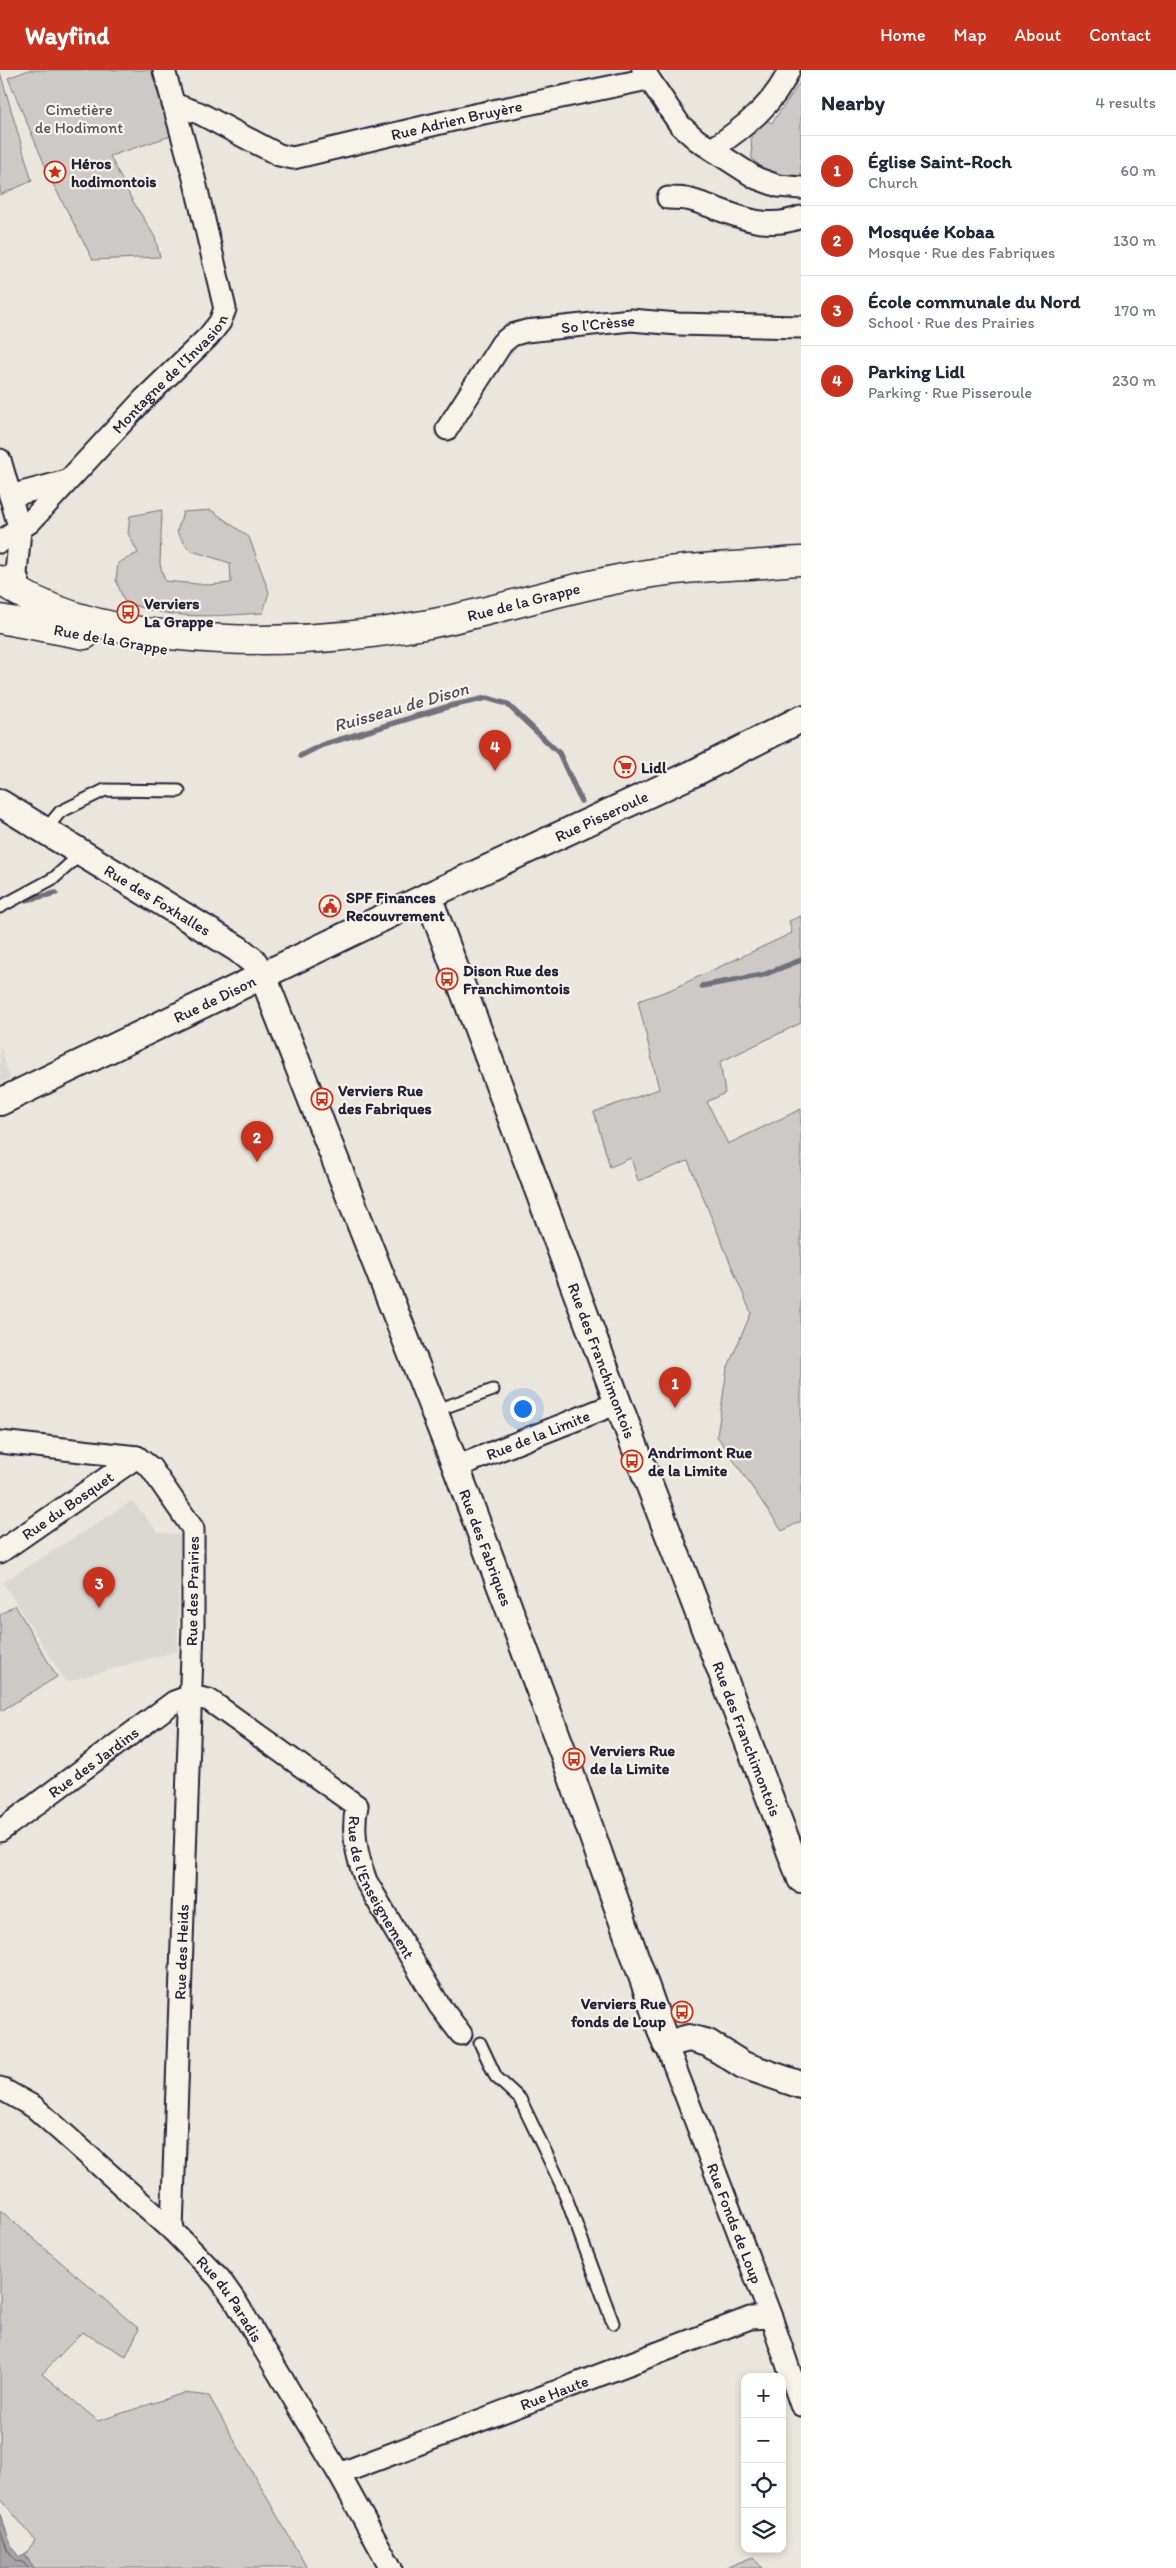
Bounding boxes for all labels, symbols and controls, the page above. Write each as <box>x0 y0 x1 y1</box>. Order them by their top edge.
text: Wayfind <box>25 21 109 50</box>
text: Home <box>880 24 926 46</box>
text: Map <box>954 24 987 46</box>
text: About <box>1015 24 1061 46</box>
text: Contact <box>1089 24 1151 46</box>
text: Nearby <box>821 90 885 115</box>
text: 4 results <box>1095 93 1156 112</box>
street label: Rue Adrien Bruyère <box>389 96 524 144</box>
park label: Cimetière de Hodimont <box>35 100 123 137</box>
text: Église Saint-Roch <box>868 150 1012 173</box>
place label: Héros hodimontois <box>71 154 157 191</box>
place icon: Héros hodimontois <box>43 160 67 184</box>
text: 1 <box>833 161 841 180</box>
text: 60 m <box>1121 161 1156 180</box>
text: Church <box>868 173 918 192</box>
text: Mosquée Kobaa <box>868 220 995 243</box>
text: 2 <box>833 231 841 250</box>
text: 130 m <box>1113 231 1156 250</box>
text: Mosque · Rue des Fabriques <box>868 243 1055 262</box>
text: École communale du Nord <box>868 290 1081 313</box>
text: 3 <box>833 301 841 320</box>
text: 170 m <box>1114 301 1156 320</box>
street label: So l'Crèsse <box>560 311 636 337</box>
street label: Montagne de l'Invasion <box>108 312 232 437</box>
text: School · Rue des Prairies <box>868 313 1035 332</box>
text: Parking Lidl <box>868 360 965 383</box>
text: 4 <box>832 371 842 390</box>
text: 230 m <box>1112 371 1156 390</box>
text: Parking · Rue Pisseroule <box>868 383 1032 402</box>
street label: Rue de la Grappe <box>465 578 582 625</box>
place label: Verviers La Grappe <box>144 594 214 632</box>
bus stop icon: Verviers La Grappe <box>116 600 140 624</box>
street label: Rue de la Grappe <box>52 620 170 659</box>
water label: Ruisseau de Dison <box>331 677 471 737</box>
pin: 4 <box>479 730 511 771</box>
supermarket icon: Lidl <box>613 755 637 779</box>
place label: Lidl <box>641 758 667 777</box>
street label: Rue Pisseroule <box>552 787 651 846</box>
street label: Rue des Foxhalles <box>101 860 214 940</box>
place label: SPF Finances Recouvrement <box>346 888 445 925</box>
public building icon: SPF Finances Recouvrement <box>318 894 342 918</box>
place label: Dison Rue des Franchimontois <box>463 961 570 998</box>
bus stop icon: Dison Rue des Franchimontois <box>435 967 459 991</box>
street label: Rue de Dison <box>170 971 259 1027</box>
place label: Verviers Rue des Fabriques <box>338 1081 432 1119</box>
bus stop icon: Verviers Rue des Fabriques <box>310 1087 334 1111</box>
pin: 2 <box>241 1121 273 1162</box>
street label: Rue des Franchimontois <box>564 1280 640 1441</box>
pin: 1 <box>659 1367 691 1408</box>
your location <box>510 1396 536 1422</box>
street label: Rue de la Limite <box>483 1406 593 1464</box>
place label: Andrimont Rue de la Limite <box>647 1443 753 1480</box>
bus stop icon: Andrimont Rue de la Limite <box>620 1449 644 1473</box>
street label: Rue du Bosquet <box>18 1467 117 1544</box>
street label: Rue des Fabriques <box>455 1486 516 1609</box>
street label: Rue des Prairies <box>182 1536 203 1646</box>
pin: 3 <box>83 1567 115 1608</box>
street label: Rue des Franchimontois <box>708 1659 785 1819</box>
street label: Rue des Jardins <box>44 1723 142 1802</box>
place label: Verviers Rue de la Limite <box>590 1741 676 1778</box>
bus stop icon: Verviers Rue de la Limite <box>562 1747 586 1771</box>
street label: Rue de l'Enseignement <box>344 1815 419 1962</box>
street label: Rue des Heids <box>170 1904 193 2000</box>
place label: Verviers Rue fonds de Loup <box>571 1994 667 2032</box>
bus stop icon: Verviers Rue fonds de Loup <box>670 2000 694 2024</box>
street label: Rue Fonds de Loup <box>703 2160 766 2286</box>
street label: Rue du Paradis <box>192 2252 267 2345</box>
street label: Rue Haute <box>517 2371 591 2414</box>
map controls <box>741 2373 786 2553</box>
button: + <box>741 2373 786 2418</box>
button: − <box>741 2418 786 2463</box>
button: locate <box>741 2463 786 2508</box>
button: layers <box>741 2508 786 2553</box>

